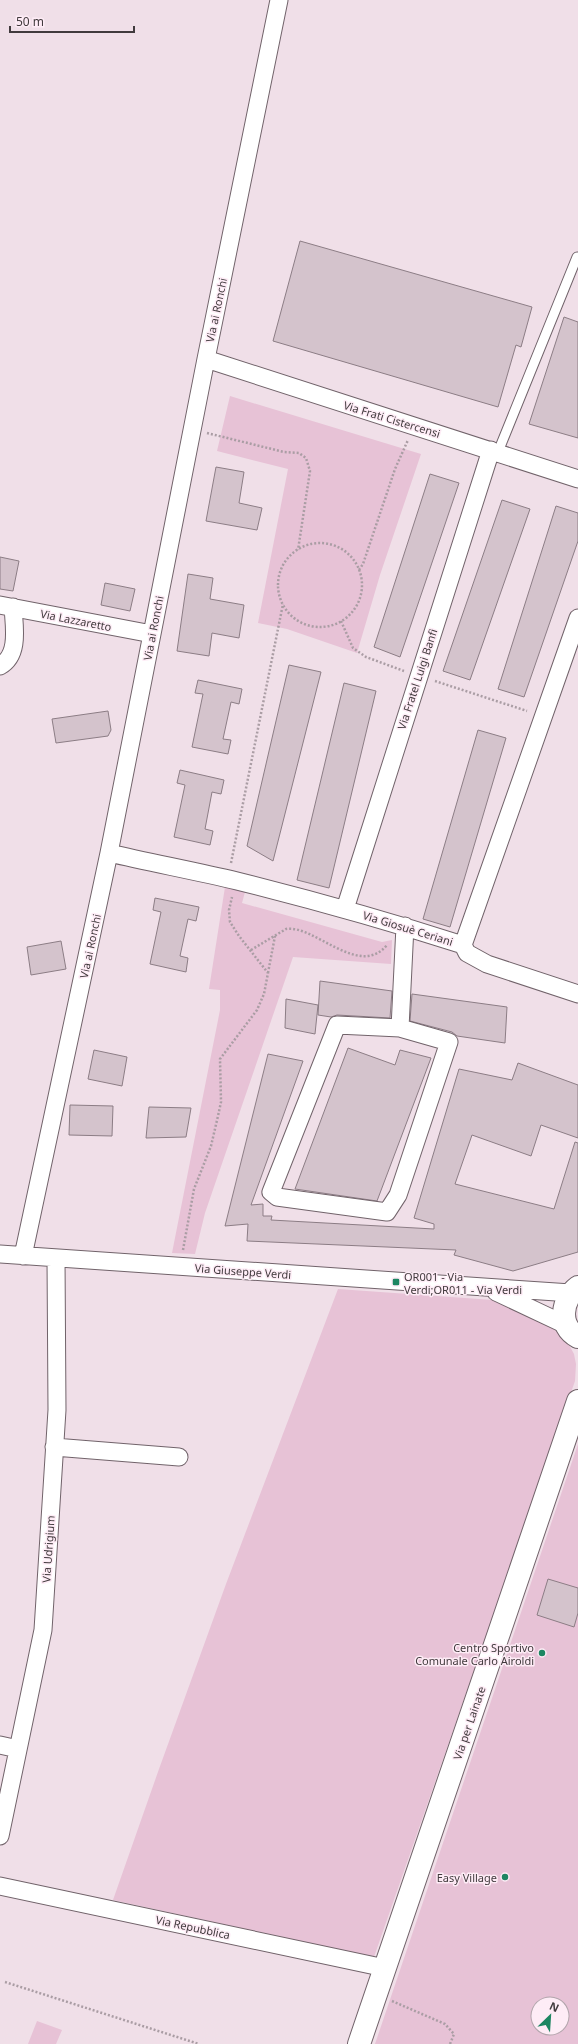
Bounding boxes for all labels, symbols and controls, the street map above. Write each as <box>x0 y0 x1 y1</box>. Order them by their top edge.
scale bar <box>10 8 134 34</box>
text: 50 m <box>16 13 44 30</box>
street label: Via ai Ronchi <box>202 276 230 344</box>
street label: Via Frati Cistercensi <box>342 397 442 441</box>
street label: Via ai Ronchi <box>139 594 167 662</box>
street label: Via Lazzaretto <box>39 606 113 634</box>
street label: Via Fratel Luigi Banfi <box>394 627 440 731</box>
street label: Via Giosuè Ceriani <box>361 907 455 949</box>
street label: Via ai Ronchi <box>76 912 104 980</box>
street label: Via Giuseppe Verdi <box>194 1260 292 1282</box>
place label: OR001 - Via Verdi;OR011 - Via Verdi <box>404 1269 522 1297</box>
marker: OR001 - Via Verdi;OR011 - Via Verdi <box>391 1277 401 1287</box>
street label: Via Udrigium <box>38 1515 58 1583</box>
place label: Centro Sportivo Comunale Carlo Airoldi <box>415 1640 534 1668</box>
marker: Centro Sportivo Comunale Carlo Airoldi <box>537 1648 547 1658</box>
street label: Via per Lainate <box>449 1684 489 1762</box>
place label: Easy Village <box>437 1870 497 1885</box>
marker: Easy Village <box>500 1872 510 1882</box>
street label: Via Repubblica <box>154 1912 232 1942</box>
north arrow <box>530 1996 570 2036</box>
text: N <box>547 1998 562 2015</box>

